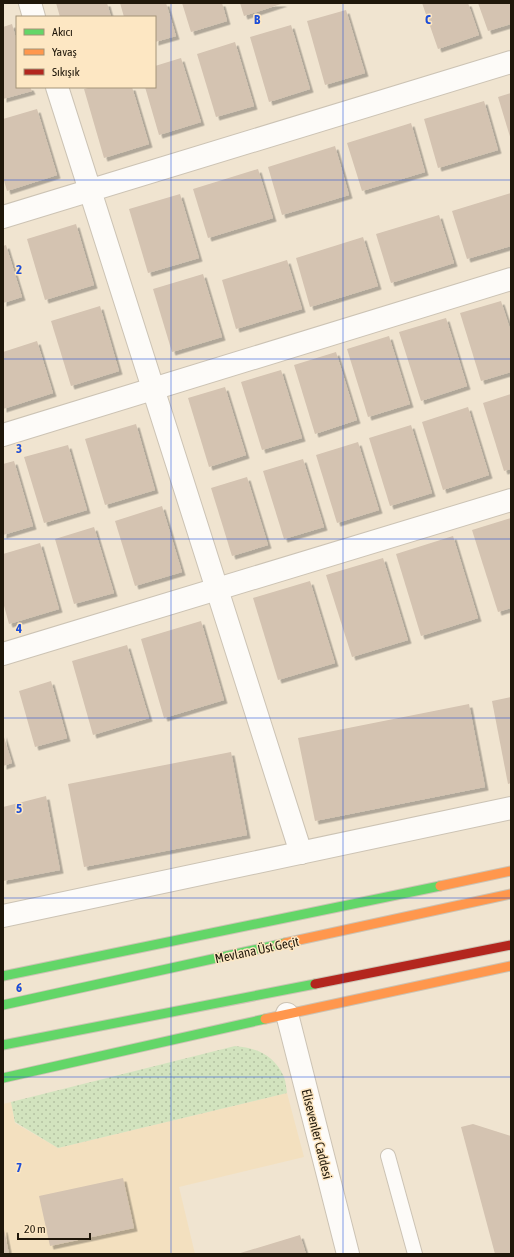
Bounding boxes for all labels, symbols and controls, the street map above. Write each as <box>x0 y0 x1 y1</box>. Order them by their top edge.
text: B <box>254 12 261 27</box>
text: C <box>425 12 431 27</box>
legend <box>16 16 156 88</box>
text: Akıcı <box>52 25 73 39</box>
text: Yavaş <box>52 45 77 59</box>
text: Sıkışık <box>52 65 80 79</box>
text: 2 <box>16 262 22 277</box>
text: 3 <box>16 441 22 456</box>
text: 4 <box>15 621 22 636</box>
text: 5 <box>16 801 22 816</box>
street label: Mevlana Üst Geçit <box>214 934 301 966</box>
text: 6 <box>16 980 22 995</box>
street label: Elisevenler Caddesi <box>299 1087 335 1181</box>
text: 7 <box>16 1160 22 1175</box>
scale bar <box>18 1215 90 1241</box>
text: 20 m <box>24 1222 46 1236</box>

